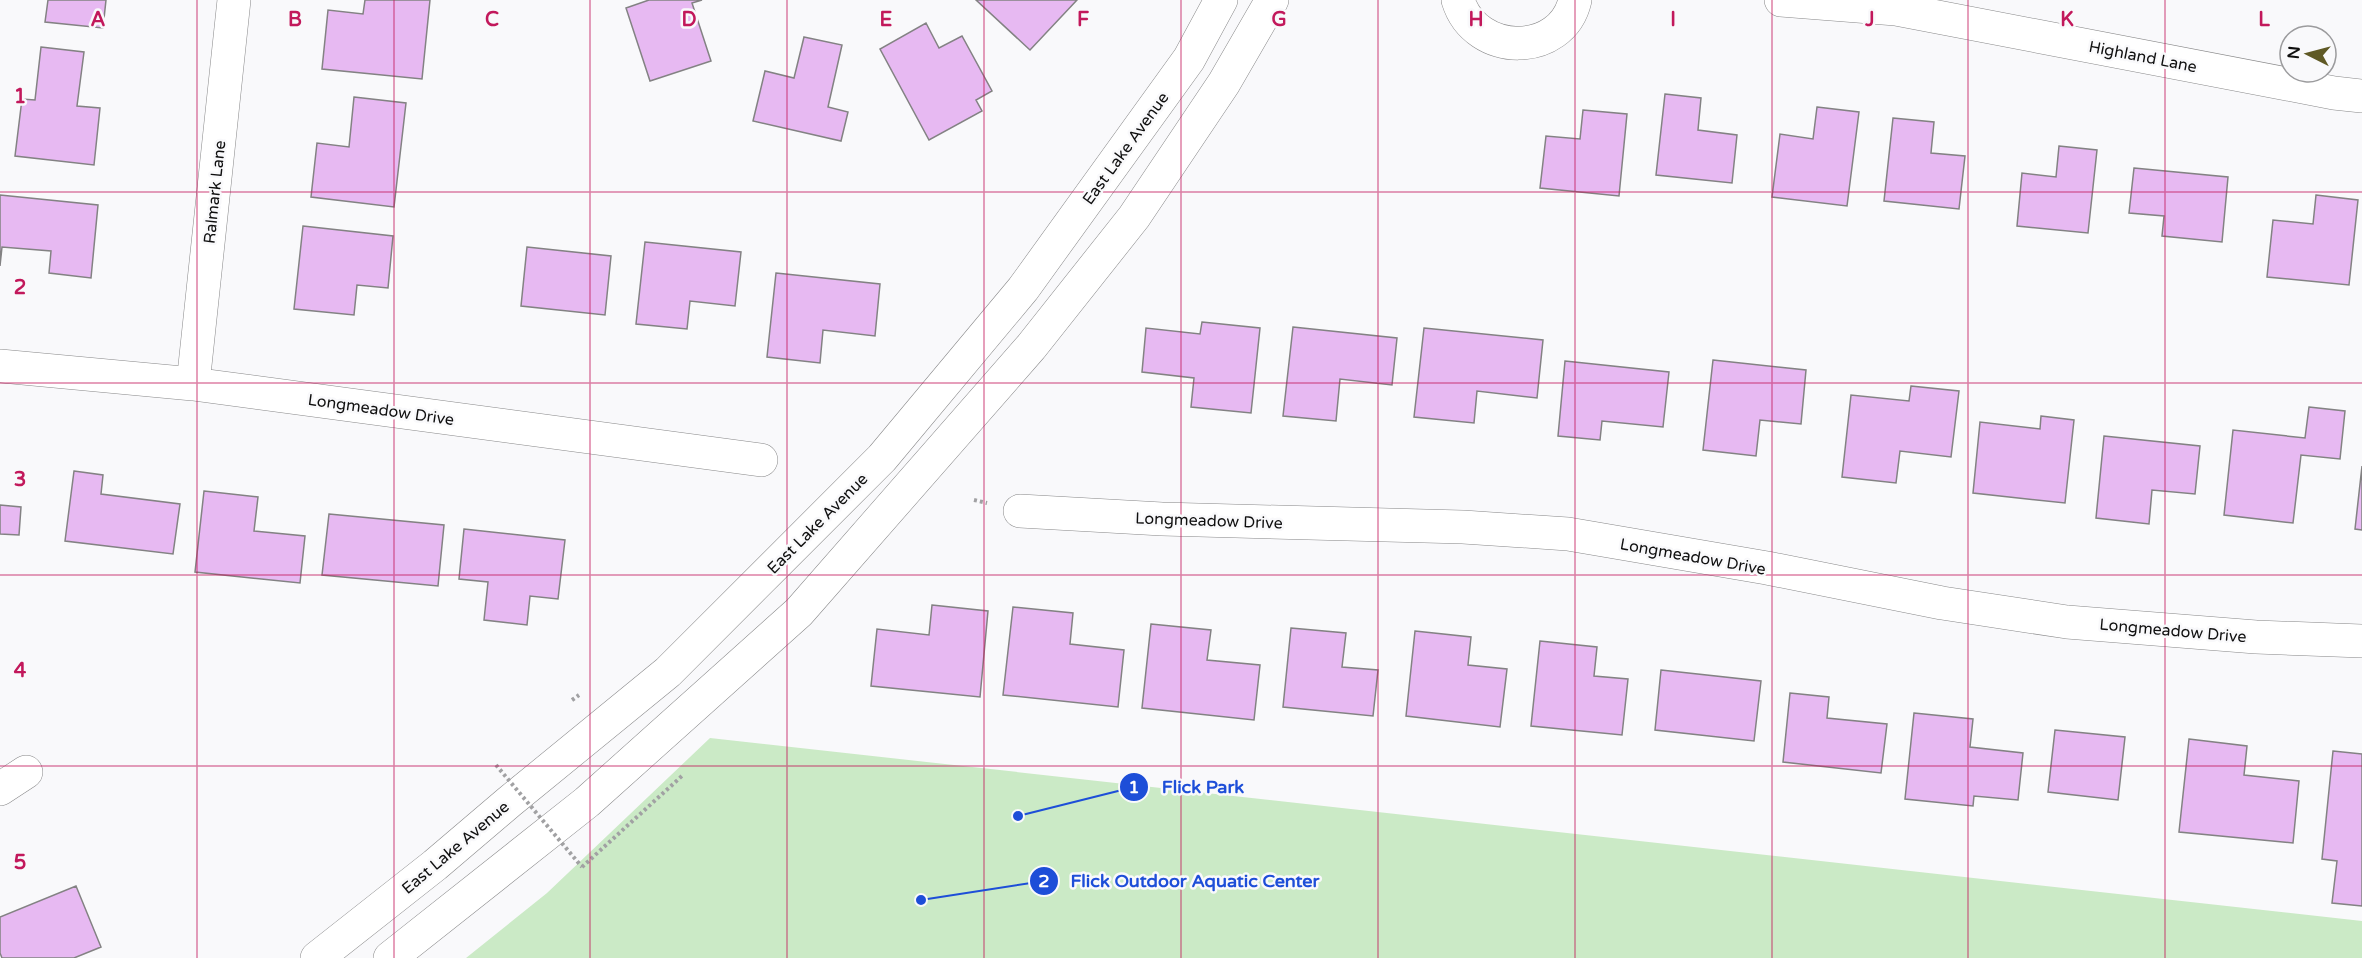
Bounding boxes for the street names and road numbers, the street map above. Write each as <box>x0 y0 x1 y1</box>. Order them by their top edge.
street label: Highland Lane <box>2087 37 2199 77</box>
street label: East Lake Avenue <box>1078 88 1173 209</box>
street label: Ralmark Lane <box>200 139 230 245</box>
street label: Longmeadow Drive <box>306 390 455 430</box>
street label: East Lake Avenue <box>763 469 872 578</box>
street label: Longmeadow Drive <box>1135 508 1283 534</box>
street label: Longmeadow Drive <box>1618 534 1767 580</box>
street label: Longmeadow Drive <box>2099 615 2247 647</box>
street label: East Lake Avenue <box>398 797 513 899</box>

